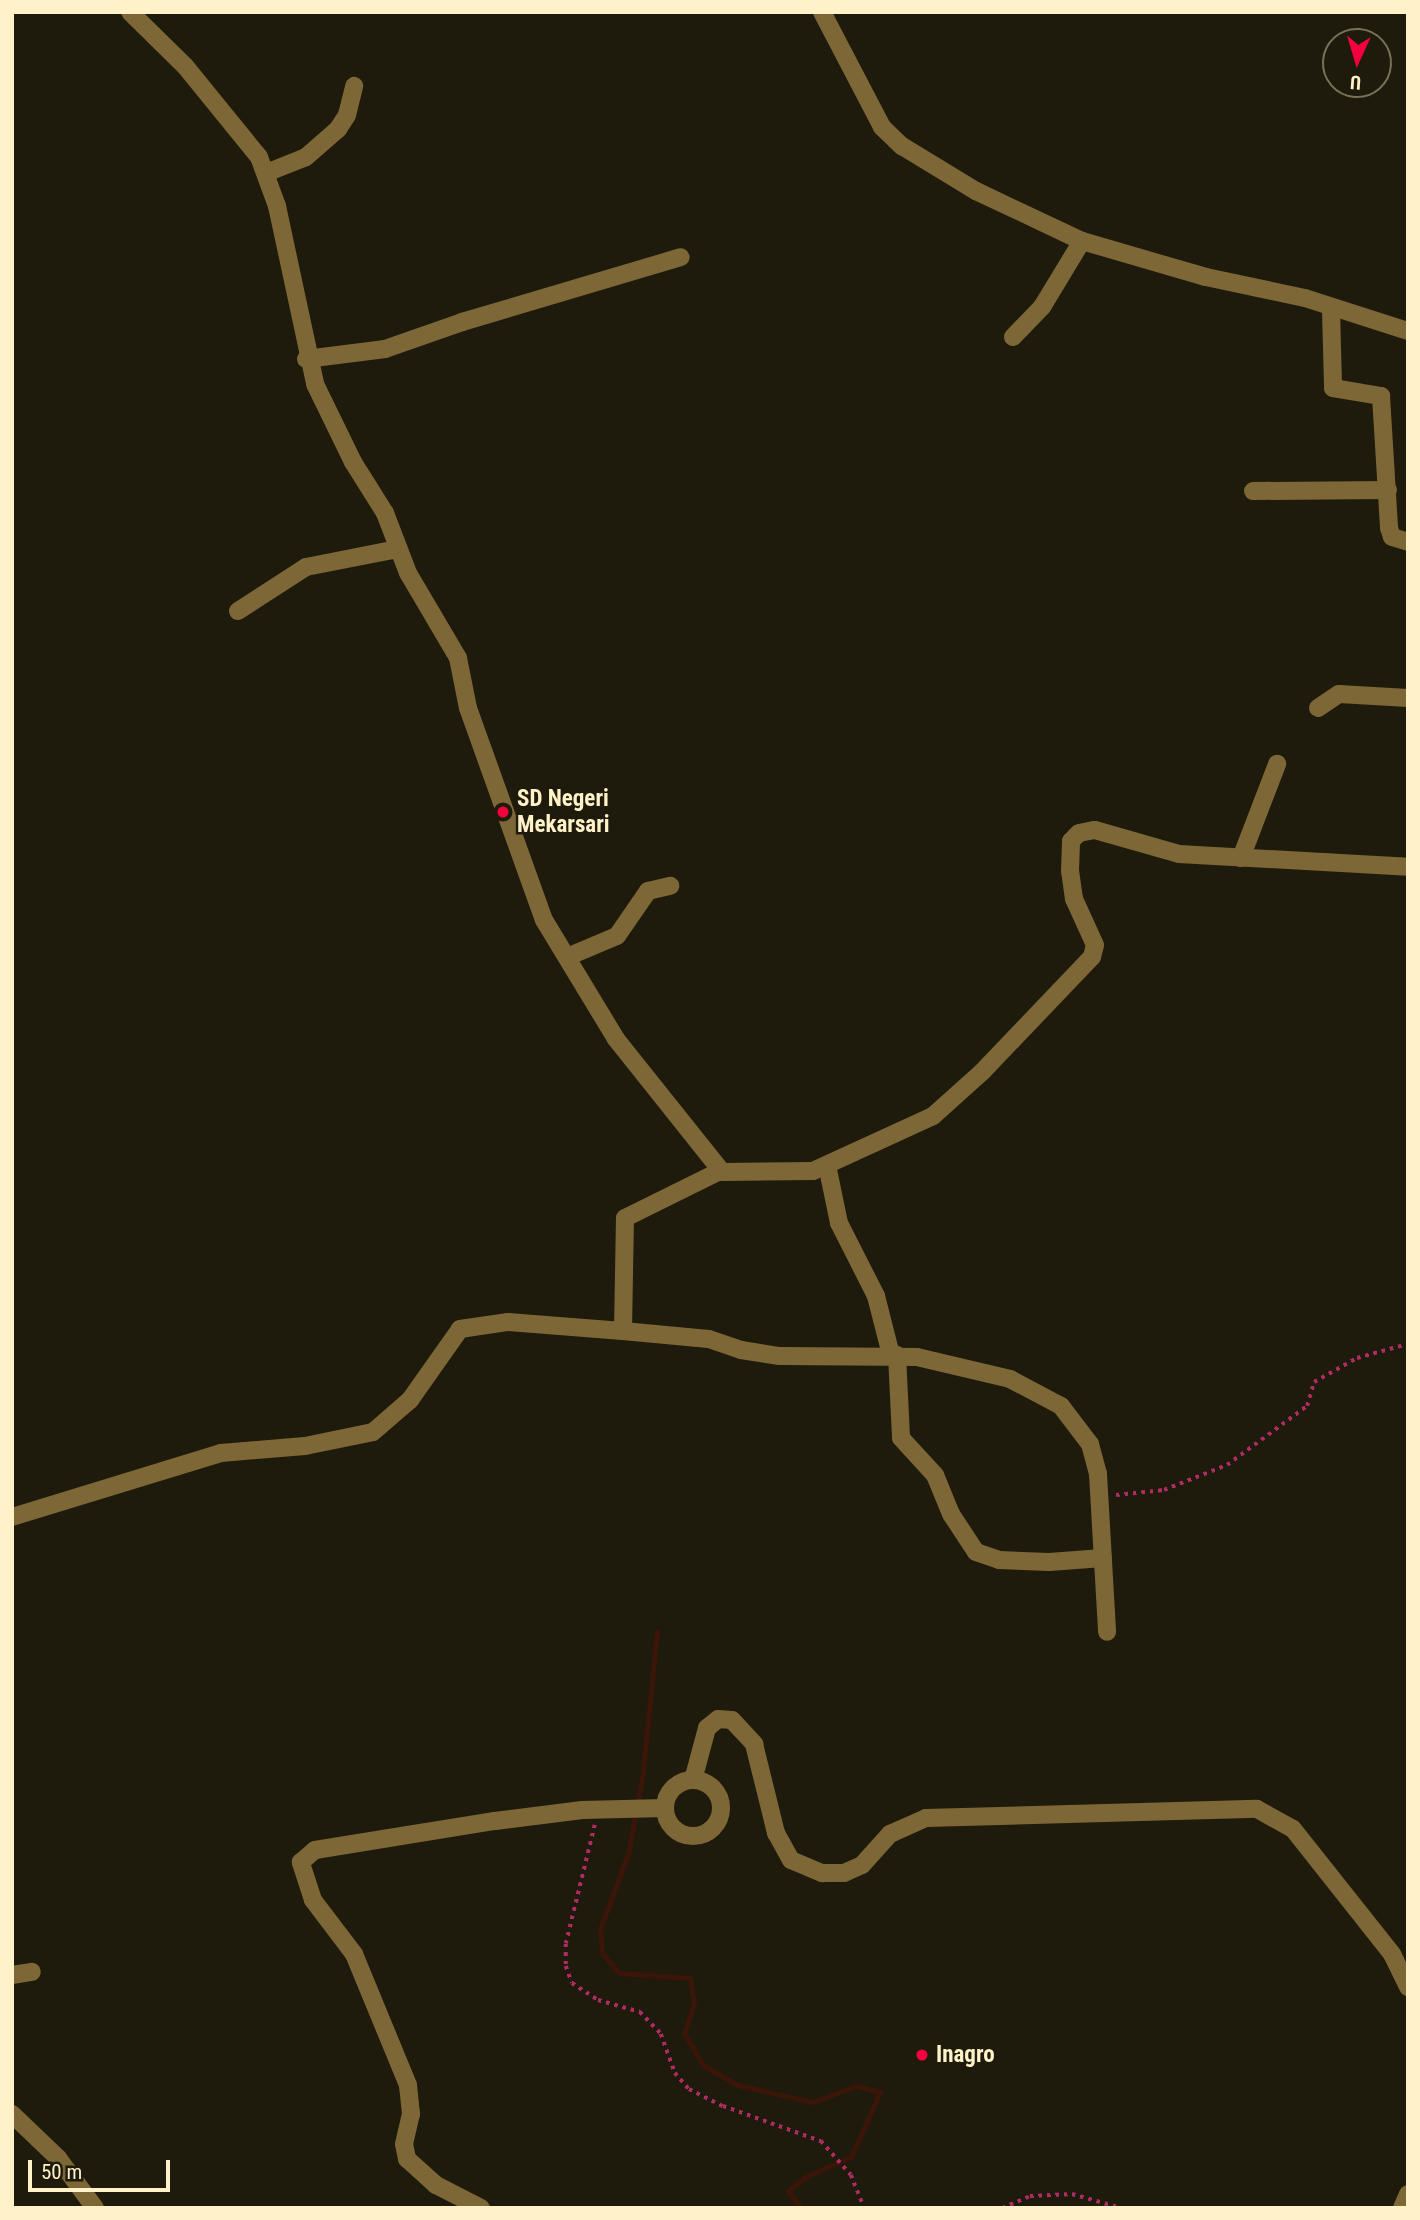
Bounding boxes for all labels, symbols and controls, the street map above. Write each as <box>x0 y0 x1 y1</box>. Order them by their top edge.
north arrow <box>1322 28 1392 98</box>
text: U <box>1349 71 1362 94</box>
place label: SD Negeri Mekarsari <box>517 785 610 839</box>
marker: SD Negeri Mekarsari <box>495 804 511 820</box>
place label: Inagro <box>936 2041 995 2069</box>
marker: Inagro <box>914 2047 930 2063</box>
scale bar <box>32 2146 173 2190</box>
text: 50 m <box>41 2160 82 2184</box>

